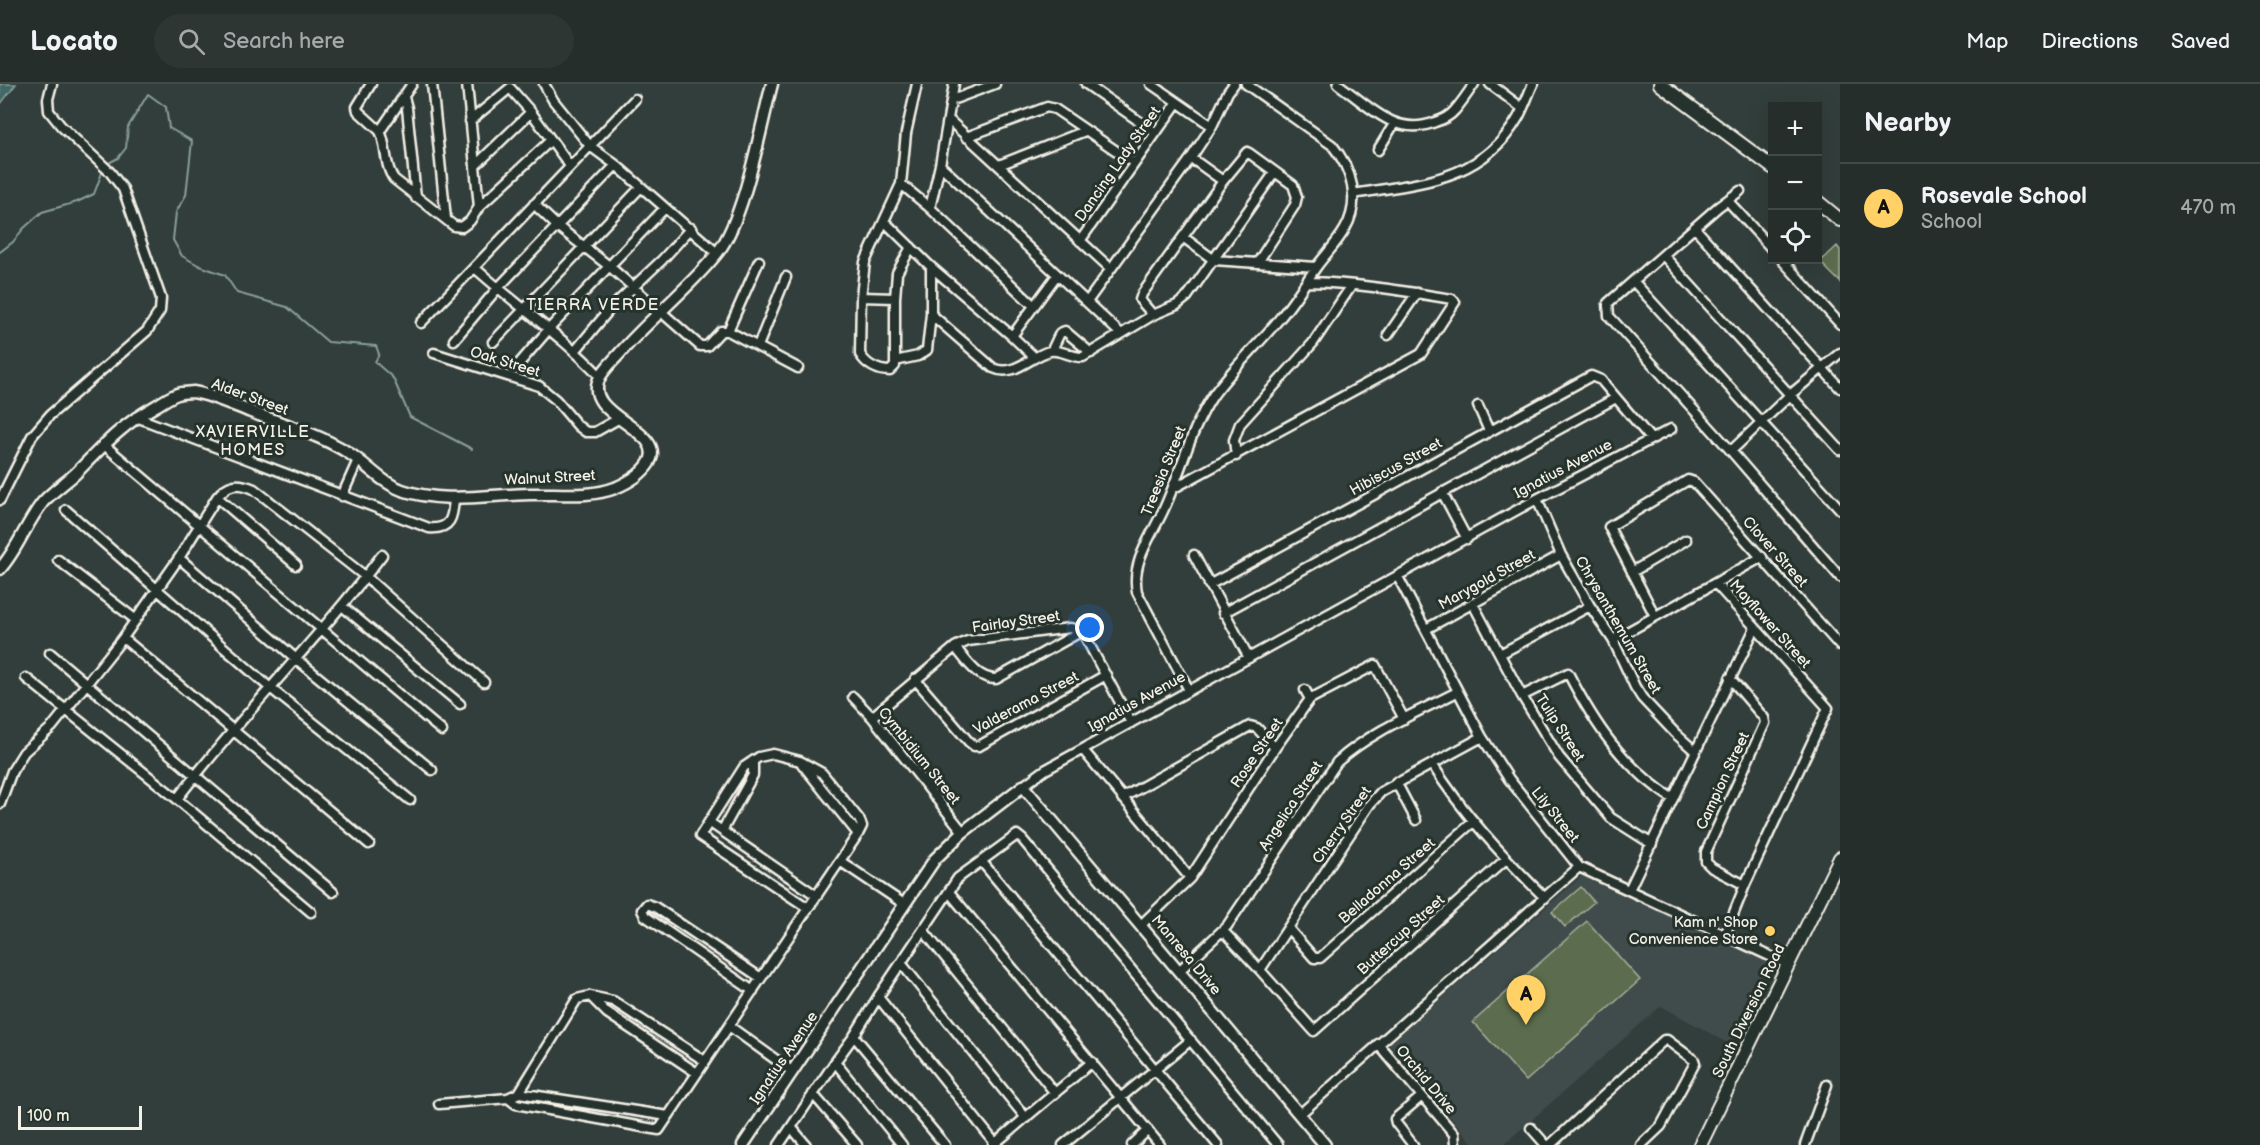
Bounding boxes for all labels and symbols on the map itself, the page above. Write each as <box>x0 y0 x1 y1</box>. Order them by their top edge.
street label: Dancing Lady Street <box>1071 102 1165 225</box>
district label: TIERRA VERDE <box>526 296 660 315</box>
street label: Oak Street <box>468 342 543 382</box>
street label: Alder Street <box>209 374 291 420</box>
district label: XAVIERVILLE HOMES <box>195 423 310 460</box>
street label: Treesia Street <box>1137 423 1191 519</box>
street label: Hibiscus Street <box>1347 434 1446 500</box>
street label: Ignatius Avenue <box>1511 435 1615 503</box>
street label: Walnut Street <box>504 466 596 490</box>
street label: Clover Street <box>1738 513 1812 592</box>
street label: Marygold Street <box>1435 545 1539 614</box>
street label: Chrysanthemum Street <box>1571 553 1665 698</box>
street label: Mayflower Street <box>1725 576 1815 673</box>
street label: Fairlay Street <box>971 606 1061 638</box>
your location <box>1075 613 1104 642</box>
street label: Valderama Street <box>970 667 1082 739</box>
street label: Ignatius Avenue <box>1085 667 1189 737</box>
street label: Tulip Street <box>1531 691 1589 766</box>
street label: Cymbidium Street <box>874 703 964 809</box>
street label: Rose Street <box>1227 714 1288 792</box>
street label: Campion Street <box>1692 729 1754 833</box>
street label: Angelica Street <box>1255 757 1327 855</box>
street label: Cherry Street <box>1308 782 1376 867</box>
street label: Lily Street <box>1527 783 1583 847</box>
street label: Belladonna Street <box>1335 834 1439 928</box>
street label: Buttercup Street <box>1353 890 1449 979</box>
street label: Manresa Drive <box>1147 911 1225 999</box>
place label: Kam n' Shop Convenience Store <box>1629 913 1758 949</box>
marker: Kam n' Shop Convenience Store <box>1763 924 1777 938</box>
street label: South Diversion Road <box>1708 941 1790 1081</box>
pin: A <box>1506 976 1546 1025</box>
street label: Ignatius Avenue <box>746 1008 822 1108</box>
street label: Orchid Drive <box>1392 1042 1460 1118</box>
scale bar <box>18 1103 142 1130</box>

